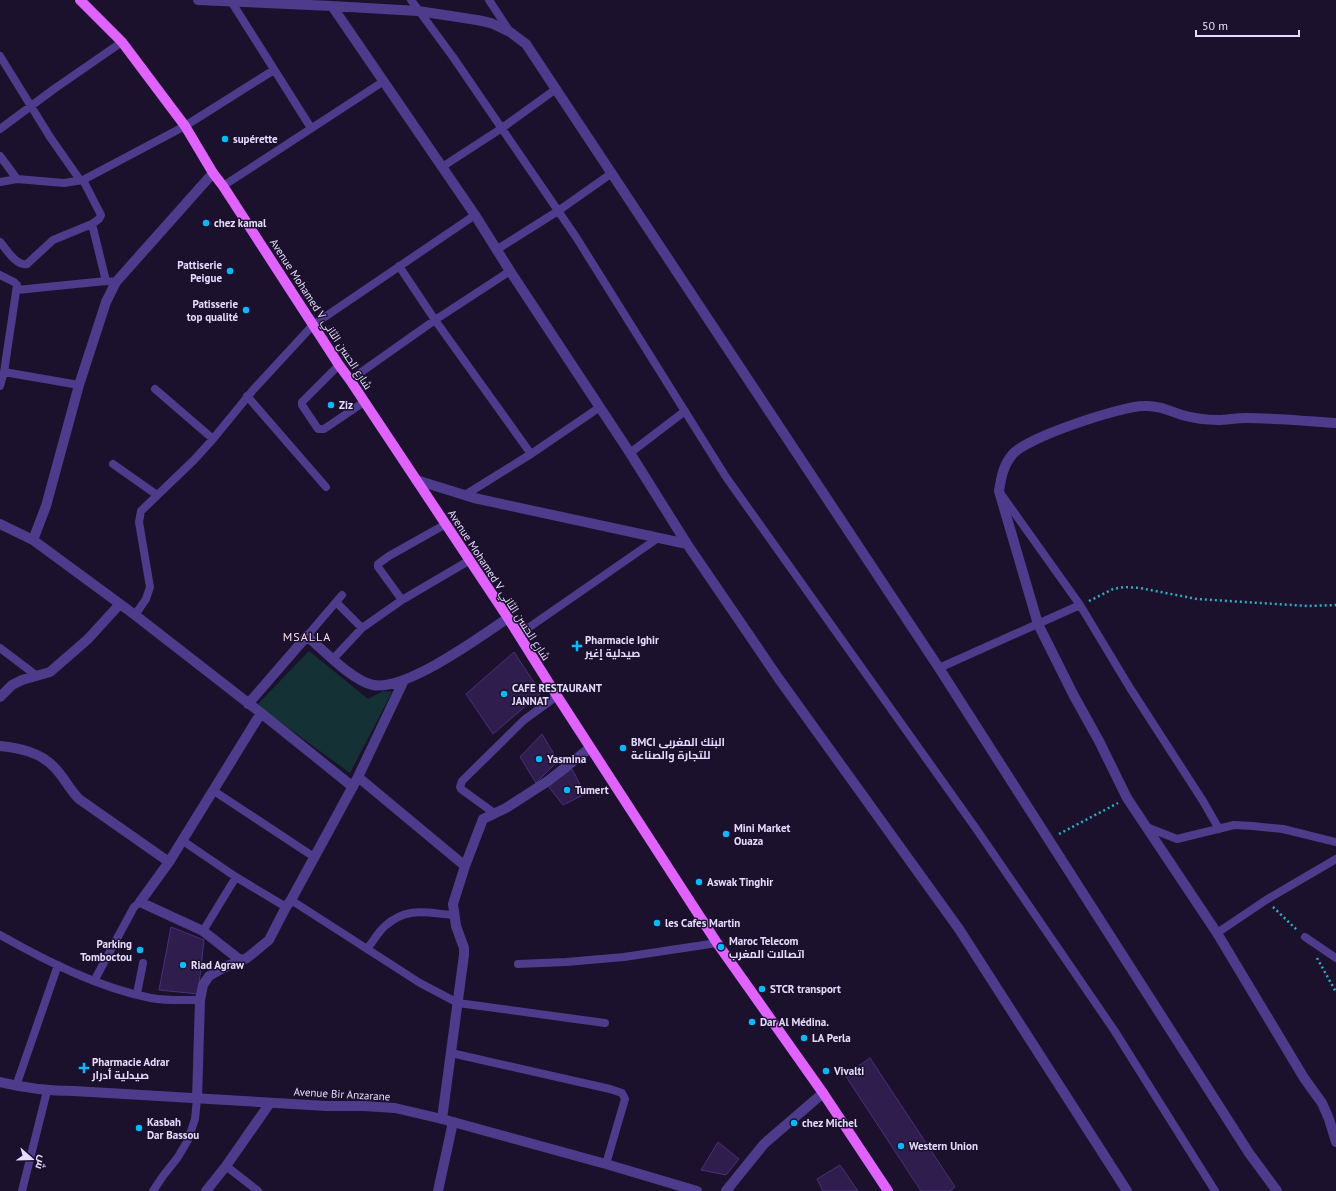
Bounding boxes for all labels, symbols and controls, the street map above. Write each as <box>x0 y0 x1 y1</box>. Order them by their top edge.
scale bar <box>1196 12 1299 38</box>
text: 50 m <box>1202 18 1228 33</box>
place label: supérette <box>233 132 278 146</box>
marker: supérette <box>220 134 230 144</box>
place label: chez kamal <box>214 216 267 230</box>
marker: chez kamal <box>201 218 211 228</box>
street label: Avenue Mohamed V شارع الحسن الثاني <box>265 236 375 393</box>
place label: Pattiserie Peigue <box>177 258 222 285</box>
marker: Pattiserie Peigue <box>225 266 235 276</box>
place label: Patisserie top qualité <box>187 297 238 324</box>
marker: Patisserie top qualité <box>241 305 251 315</box>
place label: Ziz <box>339 398 353 412</box>
marker: Ziz <box>326 400 336 410</box>
street label: Avenue Mohamed V شارع الحسن الثاني <box>443 507 553 664</box>
district label: MSALLA <box>283 629 331 644</box>
place label: Pharmacie Ighir صيدلية إغير <box>584 633 659 660</box>
marker: Pharmacie Ighir صيدلية إغير <box>572 641 582 651</box>
place label: CAFE RESTAURANT JANNAT <box>511 681 603 708</box>
marker: CAFE RESTAURANT JANNAT <box>499 689 509 699</box>
place label: BMCI البنك المغربي للتجارة والصناعة <box>631 735 725 763</box>
marker: BMCI البنك المغربي للتجارة والصناعة <box>618 743 628 753</box>
place label: Yasmina <box>546 752 586 766</box>
marker: Yasmina <box>534 754 544 764</box>
place label: Tumert <box>575 783 609 797</box>
marker: Tumert <box>562 785 572 795</box>
place label: Mini Market Ouaza <box>734 821 790 848</box>
marker: Mini Market Ouaza <box>721 829 731 839</box>
place label: Aswak Tinghir <box>707 875 773 889</box>
marker: Aswak Tinghir <box>694 877 704 887</box>
place label: les Cafes Martin <box>665 916 740 930</box>
marker: les Cafes Martin <box>652 918 662 928</box>
place label: Maroc Telecom اتصالات المغرب <box>729 934 805 961</box>
place label: Parking Tomboctou <box>80 937 132 964</box>
marker: Maroc Telecom اتصالات المغرب <box>716 942 726 952</box>
marker: Parking Tomboctou <box>135 945 145 955</box>
place label: Riad Agraw <box>191 958 245 972</box>
marker: Riad Agraw <box>178 960 188 970</box>
place label: STCR transport <box>770 982 841 996</box>
marker: STCR transport <box>757 984 767 994</box>
place label: Dar Al Médina. <box>760 1015 829 1029</box>
marker: Dar Al Médina. <box>747 1017 757 1027</box>
place label: LA Perla <box>812 1031 851 1045</box>
marker: LA Perla <box>799 1033 809 1043</box>
place label: Pharmacie Adrar صيدلية أدرار <box>91 1055 169 1082</box>
marker: Pharmacie Adrar صيدلية أدرار <box>79 1063 89 1073</box>
place label: Vivalti <box>833 1064 864 1078</box>
marker: Vivalti <box>821 1066 831 1076</box>
street label: Avenue Bir Anzarane <box>293 1084 391 1104</box>
place label: Kasbah Dar Bassou <box>147 1115 199 1142</box>
place label: chez Michel <box>802 1116 858 1130</box>
marker: chez Michel <box>789 1118 799 1128</box>
marker: Kasbah Dar Bassou <box>134 1123 144 1133</box>
north arrow <box>12 1139 52 1179</box>
place label: Western Union <box>909 1139 978 1153</box>
marker: Western Union <box>896 1141 906 1151</box>
text: ش <box>32 1153 50 1171</box>

